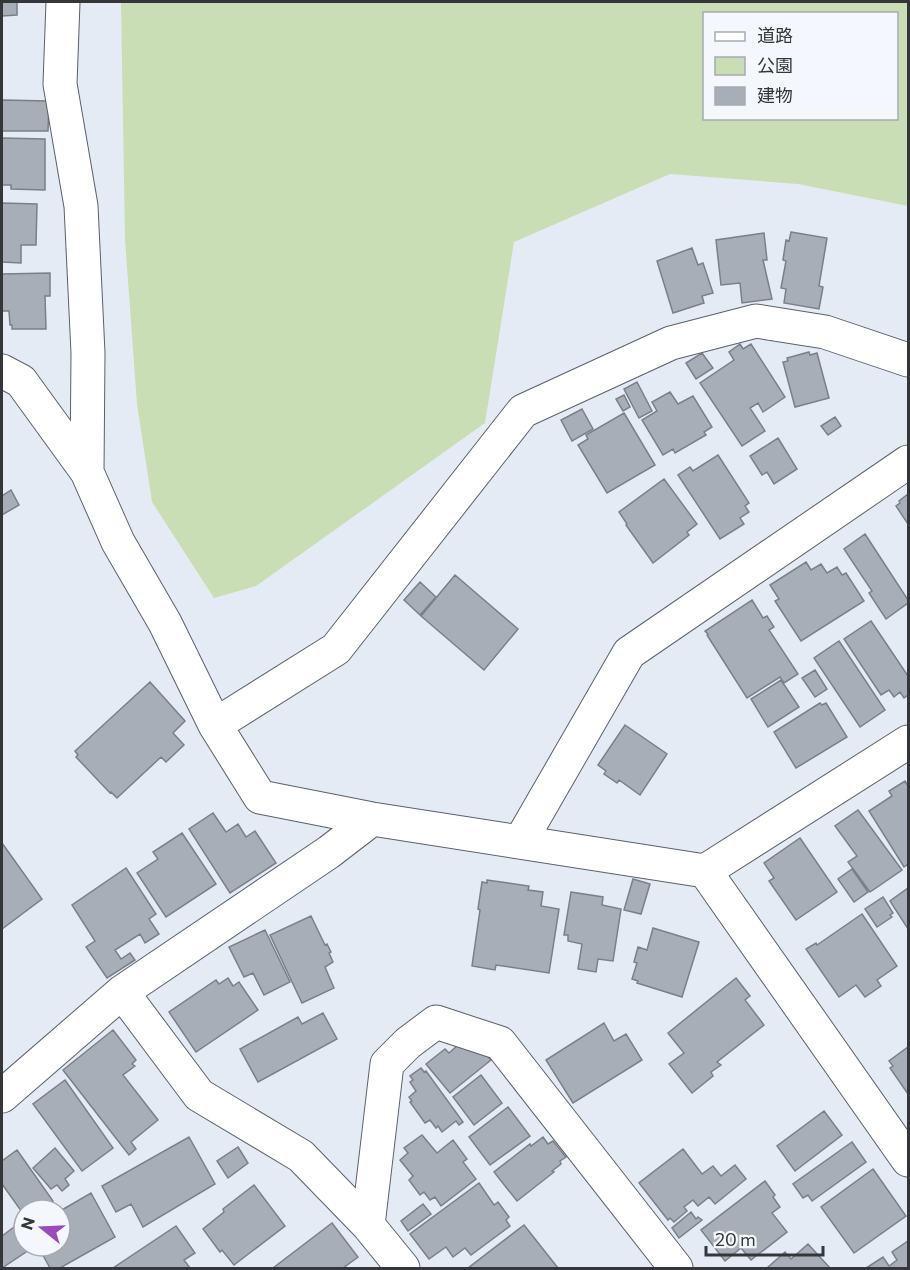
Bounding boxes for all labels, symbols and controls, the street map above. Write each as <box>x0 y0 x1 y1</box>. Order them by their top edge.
legend <box>703 12 898 120</box>
text: 道路 <box>757 24 793 46</box>
text: 公園 <box>757 54 793 76</box>
text: 建物 <box>757 84 793 106</box>
north arrow <box>12 1198 72 1258</box>
text: N <box>16 1215 38 1232</box>
scale bar <box>706 1219 823 1257</box>
text: 20 m <box>715 1228 756 1250</box>

